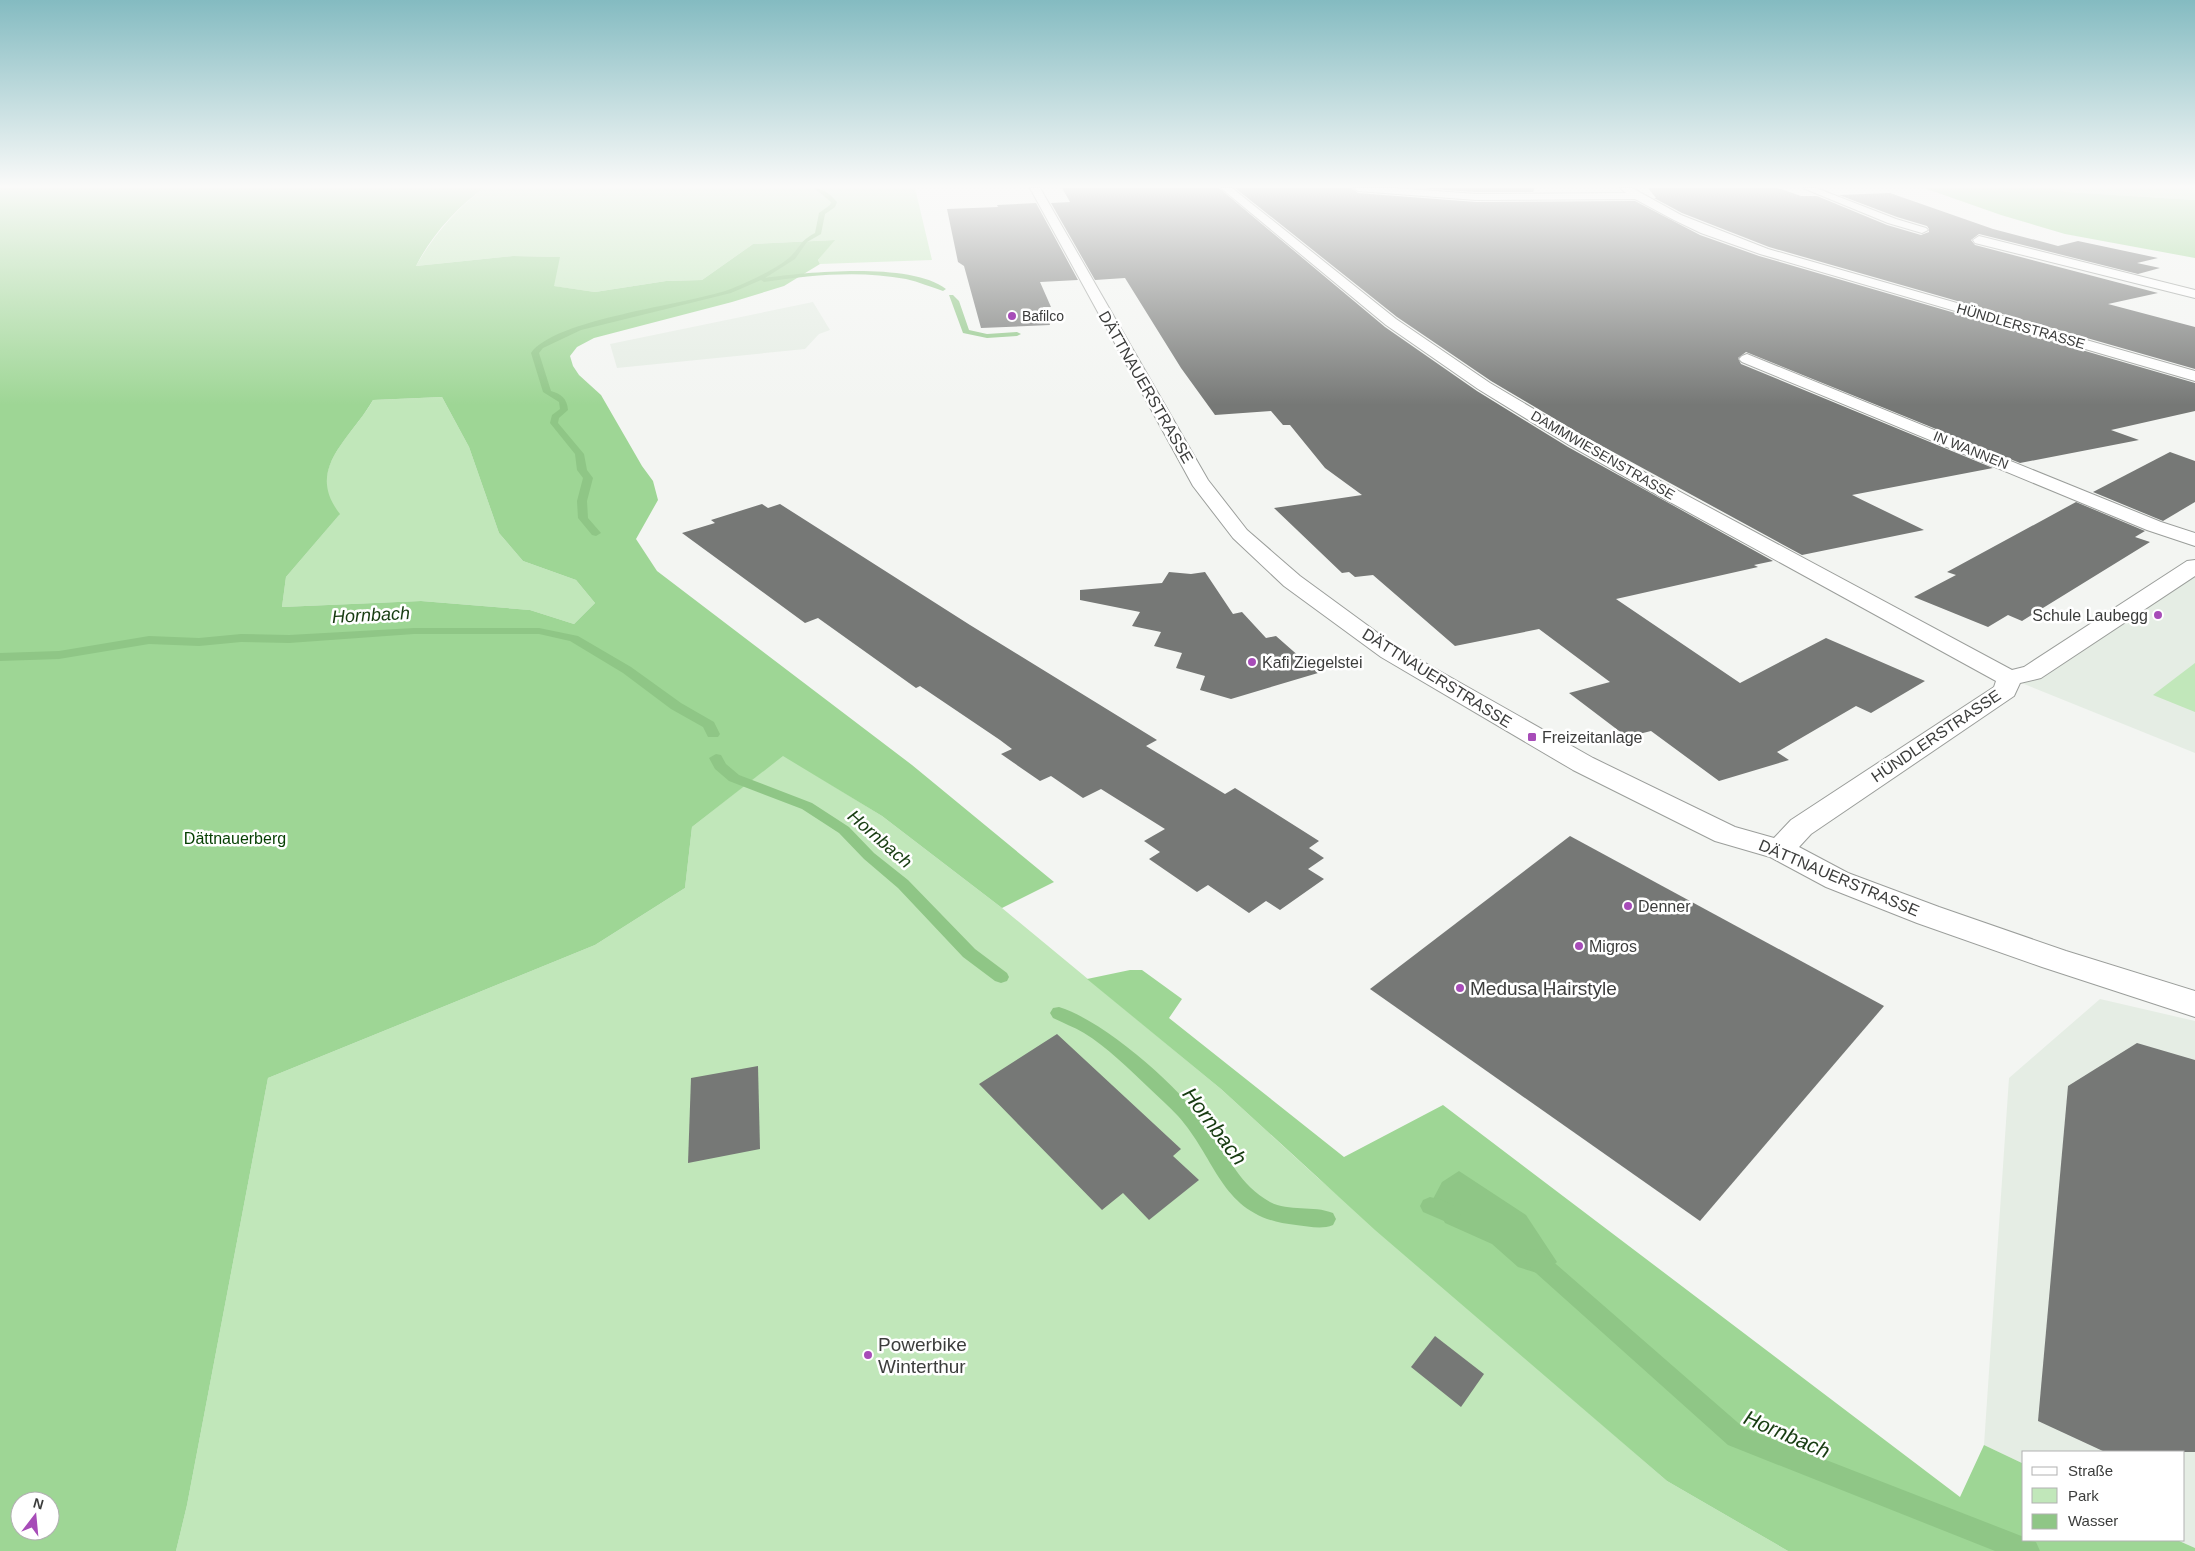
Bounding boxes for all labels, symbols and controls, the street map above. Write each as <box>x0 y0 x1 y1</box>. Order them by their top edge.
street label: HÜNDLERSTRASSE <box>1955 299 2087 352</box>
place label: Bafilco <box>1022 308 1064 324</box>
street label: DÄTTNAUERSTRASSE <box>1096 308 1196 466</box>
marker: Bafilco <box>1006 310 1018 322</box>
street label: DAMMWIESENSTRASSE <box>1528 407 1678 503</box>
street label: IN WANNEN <box>1931 428 2011 472</box>
water label: Hornbach <box>332 603 410 627</box>
place label: Schule Laubegg <box>2032 607 2148 624</box>
marker: Schule Laubegg <box>2152 609 2164 621</box>
street label: DÄTTNAUERSTRASSE <box>1359 625 1515 731</box>
place label: Kafi Ziegelstei <box>1262 654 1363 671</box>
marker: Kafi Ziegelstei <box>1246 656 1258 668</box>
street label: HÜNDLERSTRASSE <box>1868 686 2004 786</box>
place label: Freizeitanlage <box>1542 729 1643 746</box>
marker: Freizeitanlage <box>1526 731 1538 743</box>
water label: Hornbach <box>844 806 916 872</box>
park label: Dättnauerberg <box>184 830 286 847</box>
street label: DÄTTNAUERSTRASSE <box>1756 836 1922 920</box>
place label: Denner <box>1638 898 1691 915</box>
marker: Denner <box>1622 900 1634 912</box>
place label: Migros <box>1589 938 1637 955</box>
marker: Migros <box>1573 940 1585 952</box>
place label: Medusa Hairstyle <box>1470 978 1617 999</box>
marker: Medusa Hairstyle <box>1454 982 1466 994</box>
water label: Hornbach <box>1178 1083 1252 1169</box>
place label: Powerbike Winterthur <box>878 1334 967 1377</box>
marker: Powerbike Winterthur <box>862 1349 874 1361</box>
water label: Hornbach <box>1741 1406 1833 1462</box>
legend <box>2022 1451 2185 1541</box>
text: Straße <box>2068 1462 2113 1479</box>
text: Park <box>2068 1487 2099 1504</box>
north arrow <box>10 1491 60 1541</box>
text: N <box>32 1494 46 1513</box>
text: Wasser <box>2068 1512 2118 1529</box>

